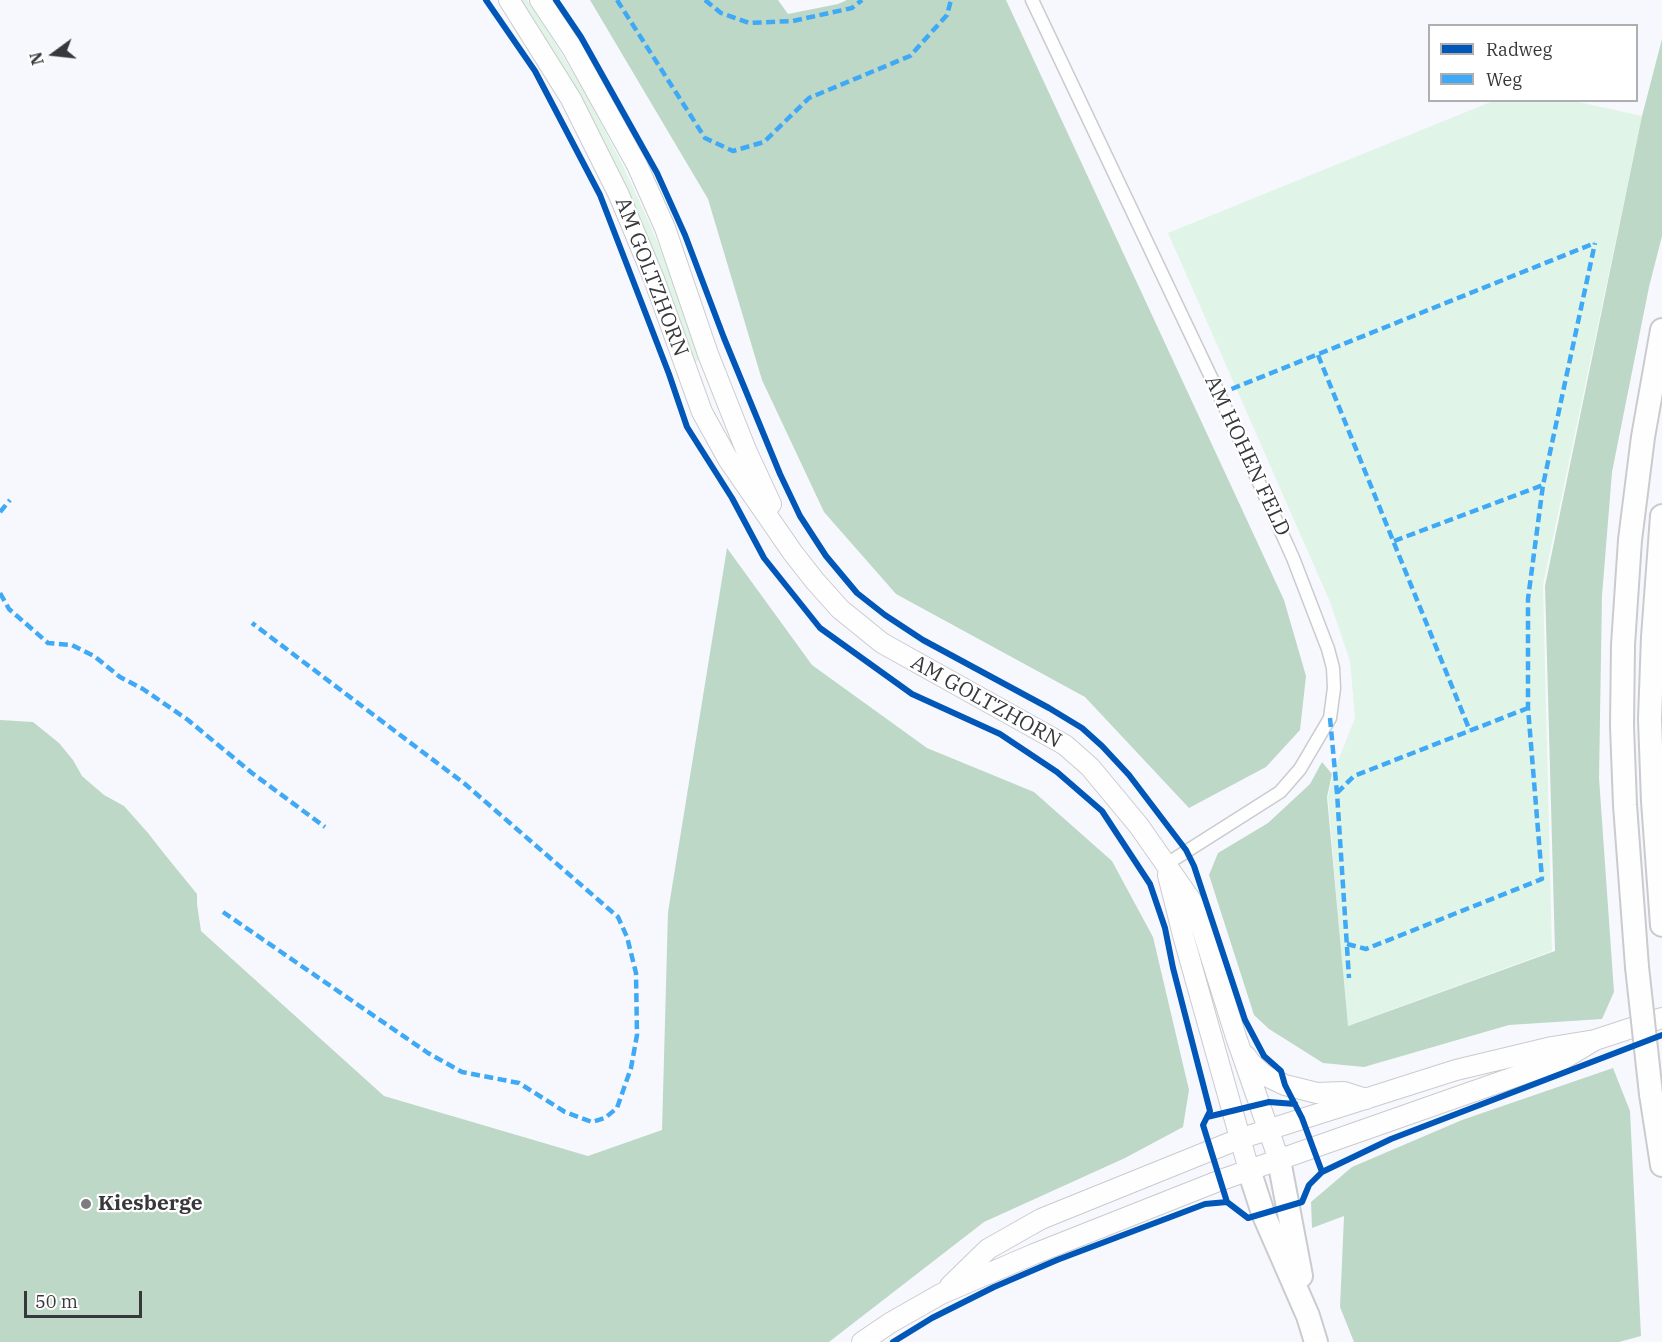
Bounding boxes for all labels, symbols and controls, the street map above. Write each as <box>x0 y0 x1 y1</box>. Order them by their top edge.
north arrow <box>24 24 84 84</box>
legend <box>1428 24 1638 102</box>
text: Radweg <box>1486 38 1552 61</box>
text: N <box>25 50 48 67</box>
text: Weg <box>1486 68 1522 91</box>
street label: AM GOLTZHORN <box>609 194 693 360</box>
street label: AM HOHEN FELD <box>1199 372 1295 540</box>
street label: AM GOLTZHORN <box>906 650 1066 754</box>
place label: Kiesberge <box>98 1191 203 1217</box>
marker: Kiesberge <box>79 1197 93 1211</box>
scale bar <box>27 1279 146 1317</box>
text: 50 m <box>35 1290 78 1313</box>

